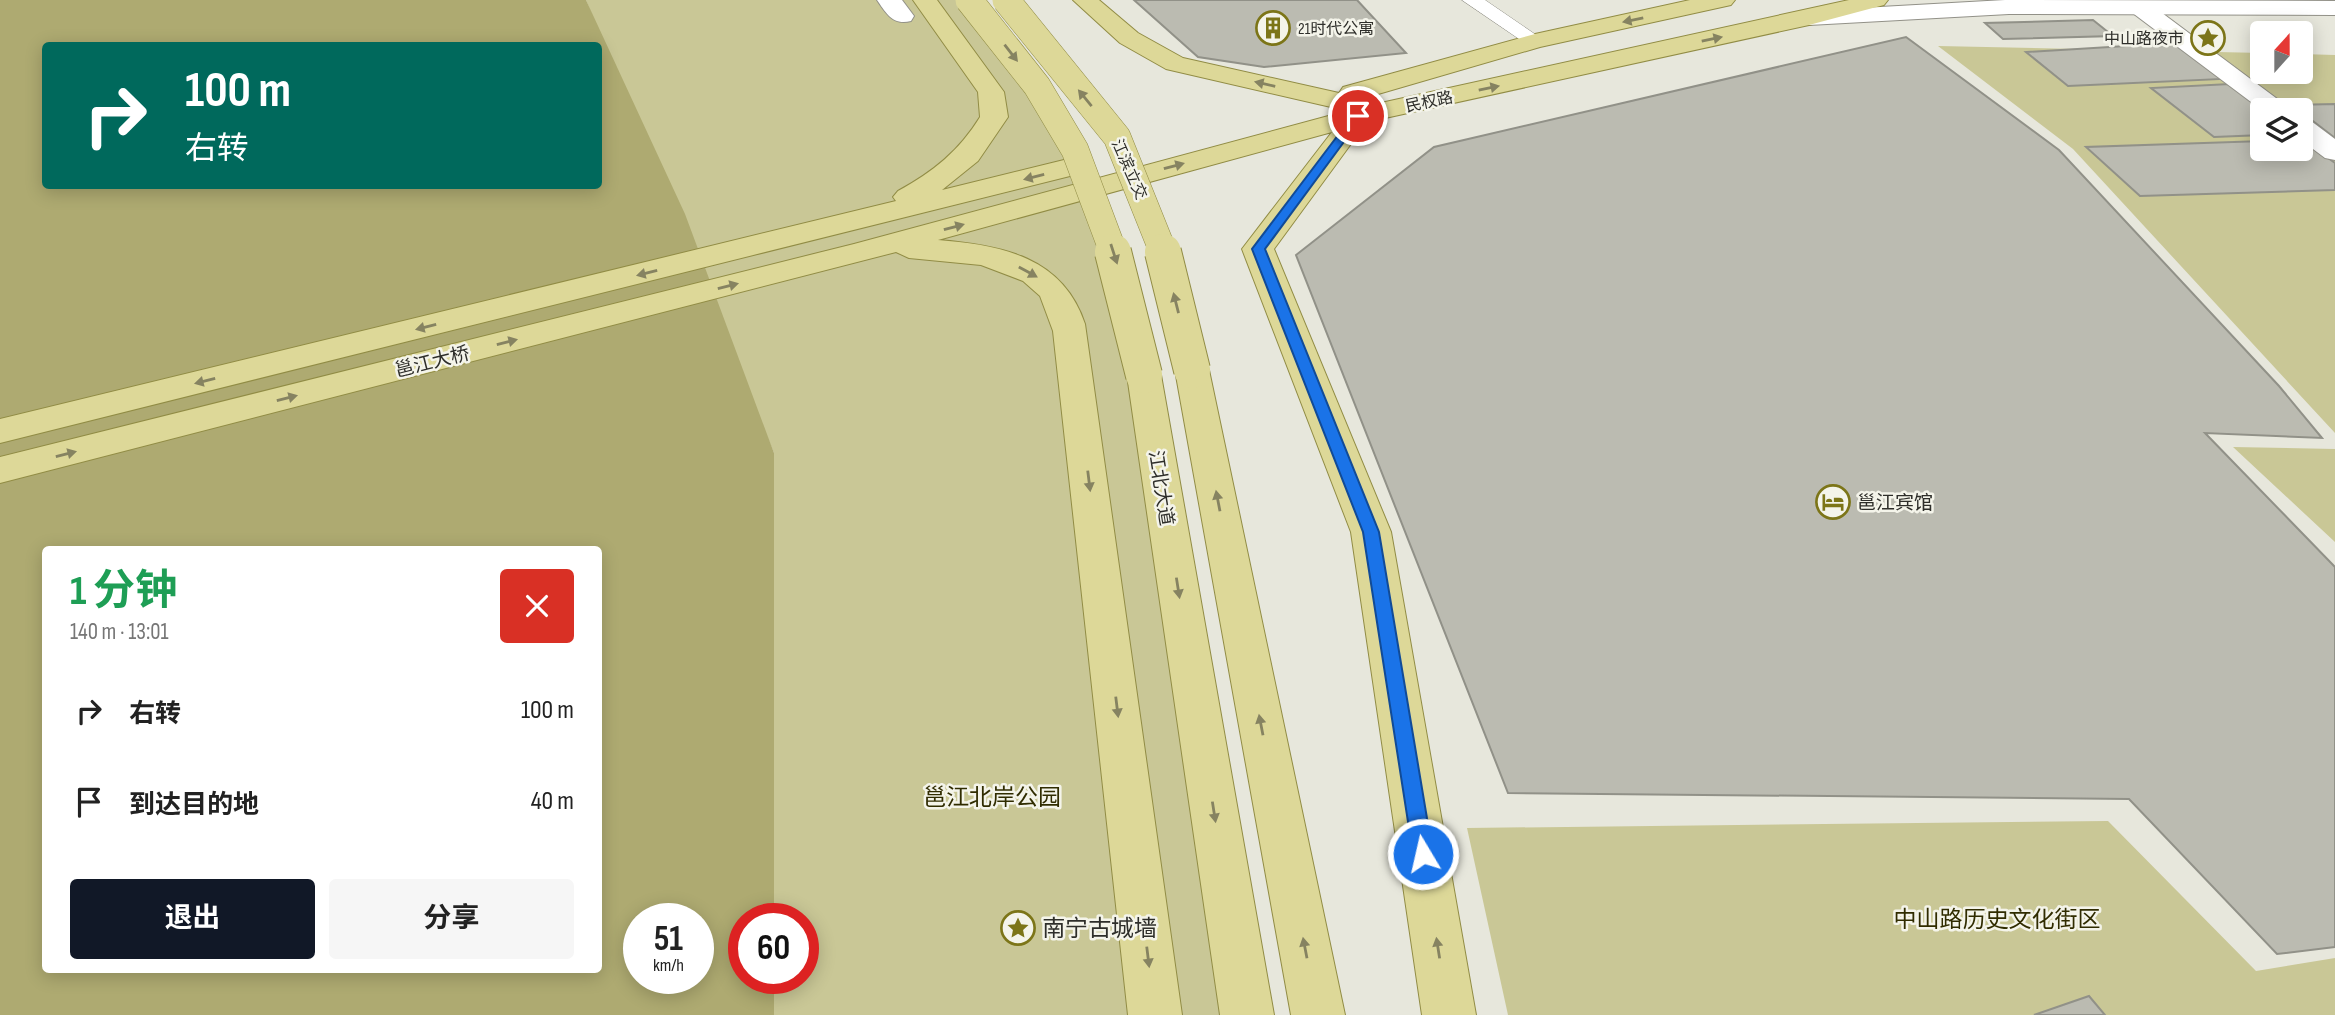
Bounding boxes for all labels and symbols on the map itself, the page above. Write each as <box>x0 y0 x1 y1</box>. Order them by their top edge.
building icon: 21时代公寓 <box>1254 9 1292 47</box>
one-way arrow <box>1622 14 1644 25</box>
place icon: 中山路夜市 <box>2189 19 2227 57</box>
place label: 21时代公寓 <box>1298 20 1374 39</box>
north arrow <box>2250 21 2314 84</box>
place label: 中山路夜市 <box>2104 30 2184 49</box>
one-way arrow <box>1701 33 1723 44</box>
one-way arrow <box>1004 44 1019 62</box>
one-way arrow <box>1254 78 1276 89</box>
one-way arrow <box>1478 82 1500 93</box>
pin <box>1328 86 1388 146</box>
street label: 民权路 <box>1404 88 1455 117</box>
one-way arrow <box>1078 89 1093 106</box>
street label: 江滨立交 <box>1107 137 1150 203</box>
one-way arrow <box>1163 160 1185 171</box>
one-way arrow <box>1022 172 1044 183</box>
one-way arrow <box>944 221 965 231</box>
one-way arrow <box>1109 244 1120 265</box>
one-way arrow <box>1018 266 1037 278</box>
one-way arrow <box>636 268 658 279</box>
one-way arrow <box>717 280 739 291</box>
one-way arrow <box>1170 292 1181 314</box>
one-way arrow <box>415 322 437 333</box>
one-way arrow <box>496 336 518 347</box>
street label: 邕江大桥 <box>393 342 472 383</box>
one-way arrow <box>194 376 216 387</box>
one-way arrow <box>276 392 298 403</box>
one-way arrow <box>55 448 77 459</box>
street label: 江北大道 <box>1143 449 1178 528</box>
one-way arrow <box>1083 470 1094 492</box>
hotel icon: 邕江宾馆 <box>1814 483 1852 521</box>
one-way arrow <box>1212 490 1223 512</box>
place label: 邕江宾馆 <box>1857 492 1933 515</box>
one-way arrow <box>1173 577 1184 599</box>
one-way arrow <box>1111 696 1122 718</box>
one-way arrow <box>1256 714 1267 736</box>
park label: 邕江北岸公园 <box>923 784 1061 812</box>
one-way arrow <box>1209 801 1220 823</box>
position arrow <box>1386 817 1460 891</box>
speed limit sign: 60 <box>728 903 819 994</box>
park label: 中山路历史文化街区 <box>1894 906 2101 934</box>
place icon: 南宁古城墙 <box>999 909 1037 947</box>
place label: 南宁古城墙 <box>1042 915 1157 943</box>
one-way arrow <box>1299 937 1310 959</box>
one-way arrow <box>1432 937 1443 959</box>
one-way arrow <box>1142 946 1153 968</box>

